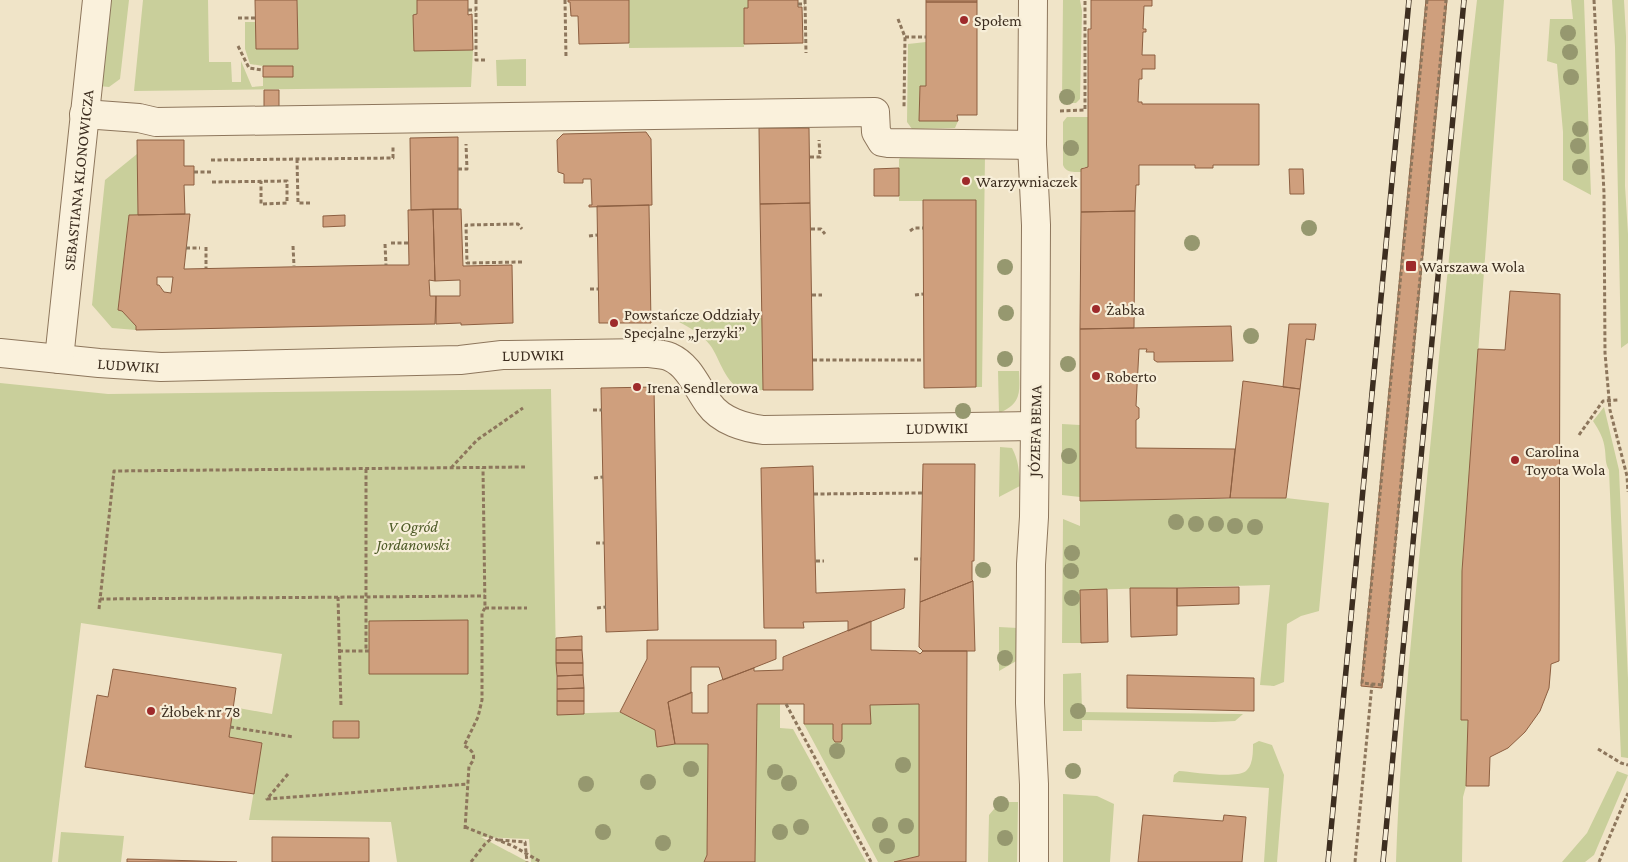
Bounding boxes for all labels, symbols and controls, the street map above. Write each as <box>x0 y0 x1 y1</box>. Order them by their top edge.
place label: Społem <box>974 12 1022 30</box>
marker: Społem <box>958 14 970 26</box>
street label: SEBASTIANA KLONOWICZA <box>60 88 96 271</box>
place label: Warzywniaczek <box>976 173 1078 191</box>
marker: Warzywniaczek <box>960 175 972 187</box>
place label: Warszawa Wola <box>1422 258 1526 275</box>
marker: Warszawa Wola <box>1404 259 1418 273</box>
place label: Żabka <box>1106 301 1146 318</box>
marker: Żabka <box>1090 303 1102 315</box>
place label: Powstańcze Oddziały Specjalne „Jerzyki” <box>624 306 761 342</box>
marker: Powstańcze Oddziały Specjalne „Jerzyki” <box>608 317 620 329</box>
street label: LUDWIKI <box>502 346 564 364</box>
street label: LUDWIKI <box>97 354 160 375</box>
place label: Roberto <box>1106 368 1157 385</box>
marker: Roberto <box>1090 370 1102 382</box>
place label: Irena Sendlerowa <box>647 379 759 396</box>
marker: Irena Sendlerowa <box>631 381 643 393</box>
street label: JÓZEFA BEMA <box>1026 384 1045 479</box>
street label: LUDWIKI <box>906 418 968 436</box>
place label: Carolina Toyota Wola <box>1525 443 1606 479</box>
marker: Carolina Toyota Wola <box>1509 454 1521 466</box>
park label: V Ogród Jordanowski <box>373 518 450 554</box>
place label: Żłobek nr 78 <box>161 703 241 720</box>
marker: Żłobek nr 78 <box>145 705 157 717</box>

